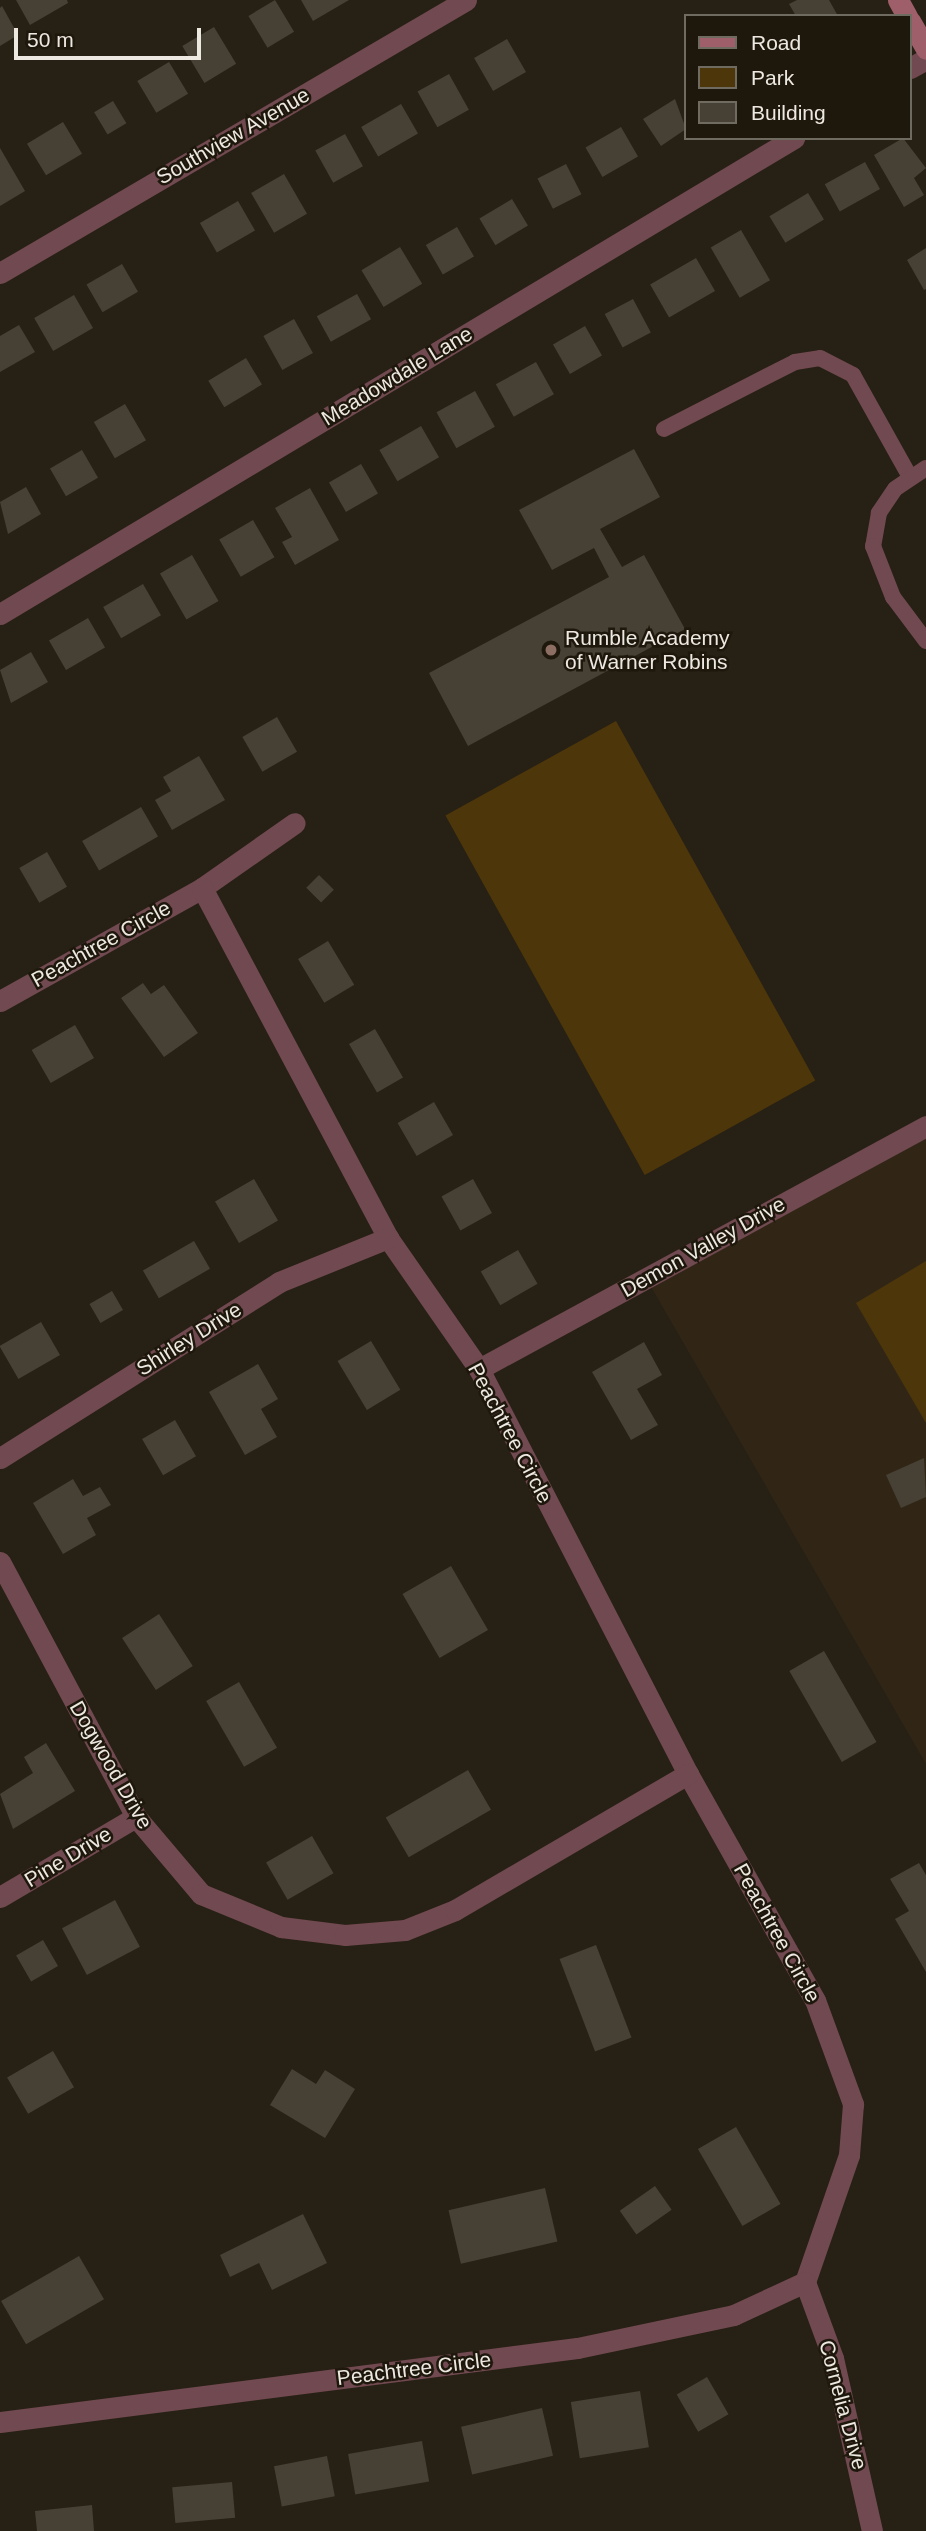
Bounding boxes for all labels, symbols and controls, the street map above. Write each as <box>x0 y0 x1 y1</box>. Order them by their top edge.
scale bar <box>18 14 205 58</box>
legend <box>684 14 912 140</box>
text: 50 m <box>27 28 74 51</box>
text: Road <box>751 31 801 54</box>
text: Park <box>751 66 794 89</box>
street label: Southview Avenue <box>152 82 314 190</box>
text: Building <box>751 101 826 124</box>
street label: Meadowdale Lane <box>317 321 477 431</box>
place label: Rumble Academy of Warner Robins <box>565 625 731 675</box>
marker: Rumble Academy of Warner Robins <box>543 642 559 658</box>
street label: Peachtree Circle <box>27 895 175 993</box>
street label: Demon Valley Drive <box>616 1191 790 1303</box>
street label: Shirley Drive <box>132 1297 246 1381</box>
street label: Peachtree Circle <box>462 1359 558 1507</box>
street label: Dogwood Drive <box>64 1697 158 1833</box>
street label: Pine Drive <box>20 1821 116 1893</box>
street label: Peachtree Circle <box>728 1859 826 2007</box>
street label: Cornelia Drive <box>814 2337 872 2473</box>
street label: Peachtree Circle <box>335 2347 493 2391</box>

